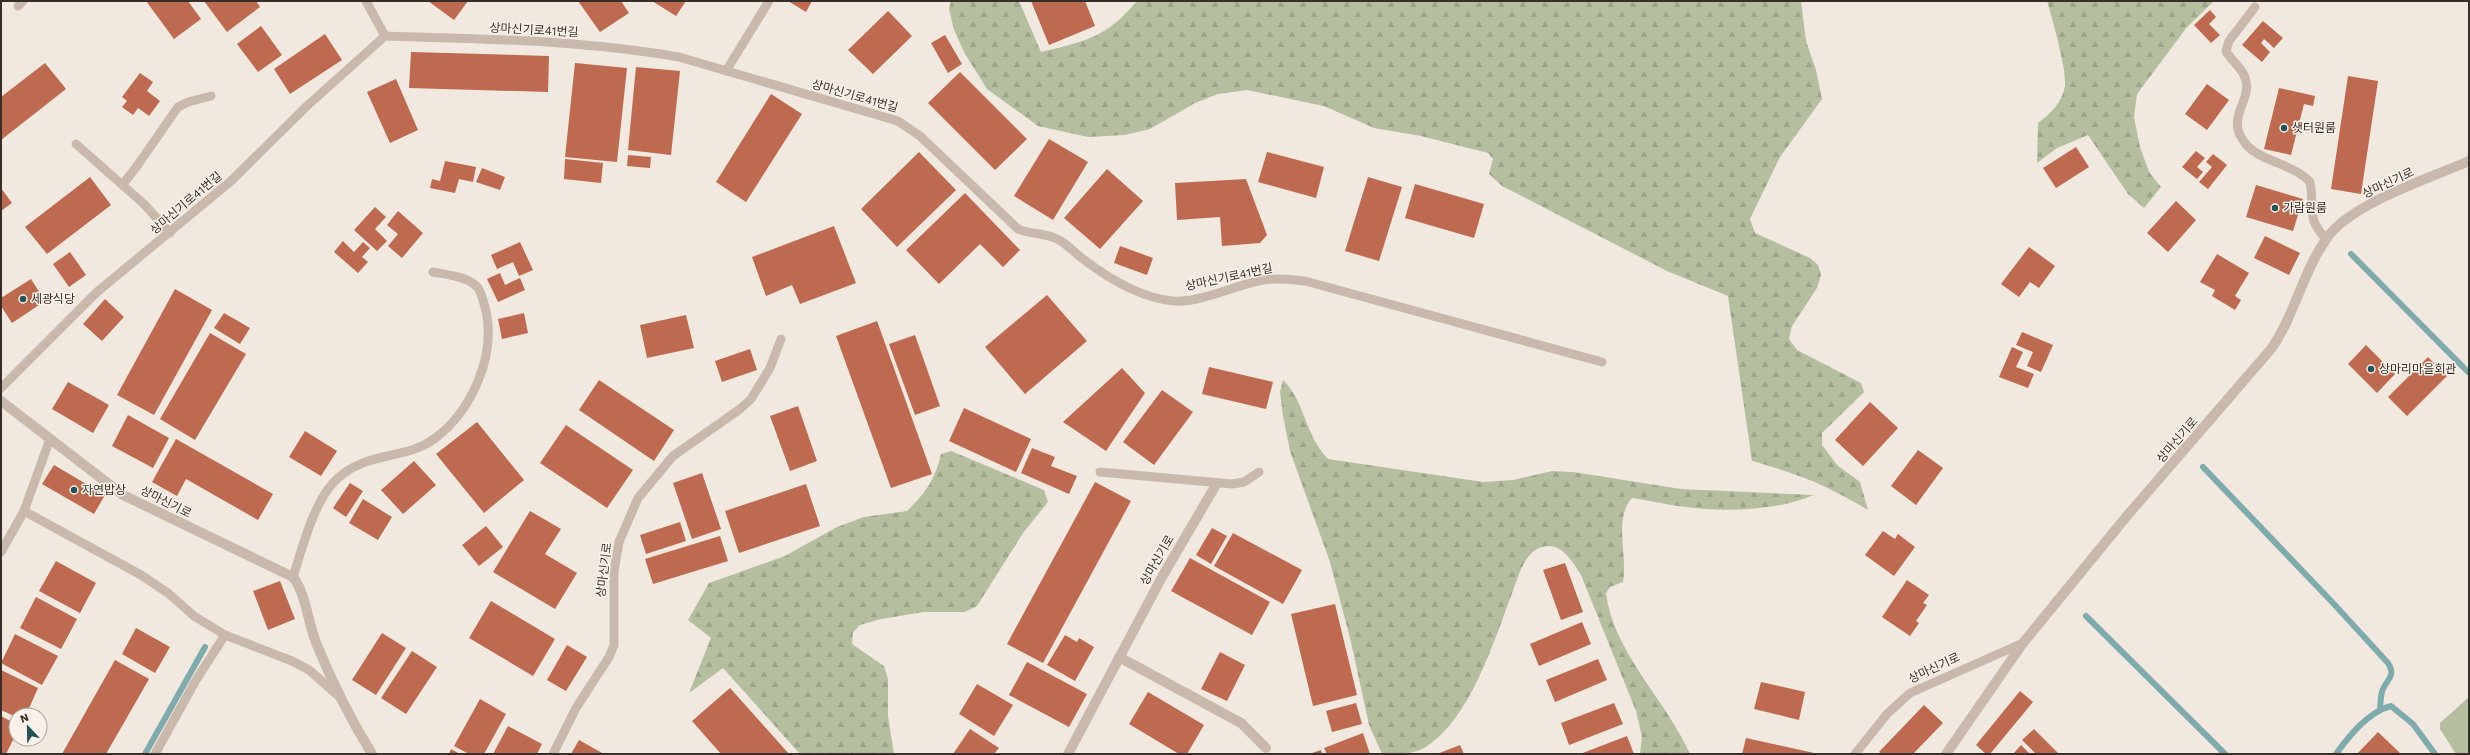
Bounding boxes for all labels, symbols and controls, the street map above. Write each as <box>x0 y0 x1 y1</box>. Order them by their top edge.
street label: 상마신기로41번길 <box>489 21 579 39</box>
street label: 상마신기로41번길 <box>810 77 900 115</box>
place label: 샛터원룸 <box>2292 121 2336 135</box>
marker: 샛터원룸 <box>2279 123 2289 133</box>
street label: 상마신기로 <box>2360 165 2416 201</box>
street label: 상마신기로41번길 <box>147 169 225 237</box>
place label: 가람원룸 <box>2283 201 2327 215</box>
marker: 가람원룸 <box>2270 203 2280 213</box>
street label: 상마신기로41번길 <box>1184 261 1274 293</box>
place label: 세광식당 <box>31 292 75 306</box>
marker: 세광식당 <box>18 294 28 304</box>
place label: 상마리마을회관 <box>2379 362 2456 376</box>
marker: 상마리마을회관 <box>2366 364 2376 374</box>
street label: 상마신기로 <box>2154 415 2200 465</box>
place label: 자연밥상 <box>82 483 126 497</box>
street label: 상마신기로 <box>138 483 194 521</box>
marker: 자연밥상 <box>69 485 79 495</box>
street label: 상마신기로 <box>1137 533 1177 587</box>
street label: 상마신기로 <box>594 542 614 598</box>
street label: 상마신기로 <box>1906 650 1962 686</box>
north arrow <box>8 707 48 747</box>
text: N <box>18 711 31 726</box>

